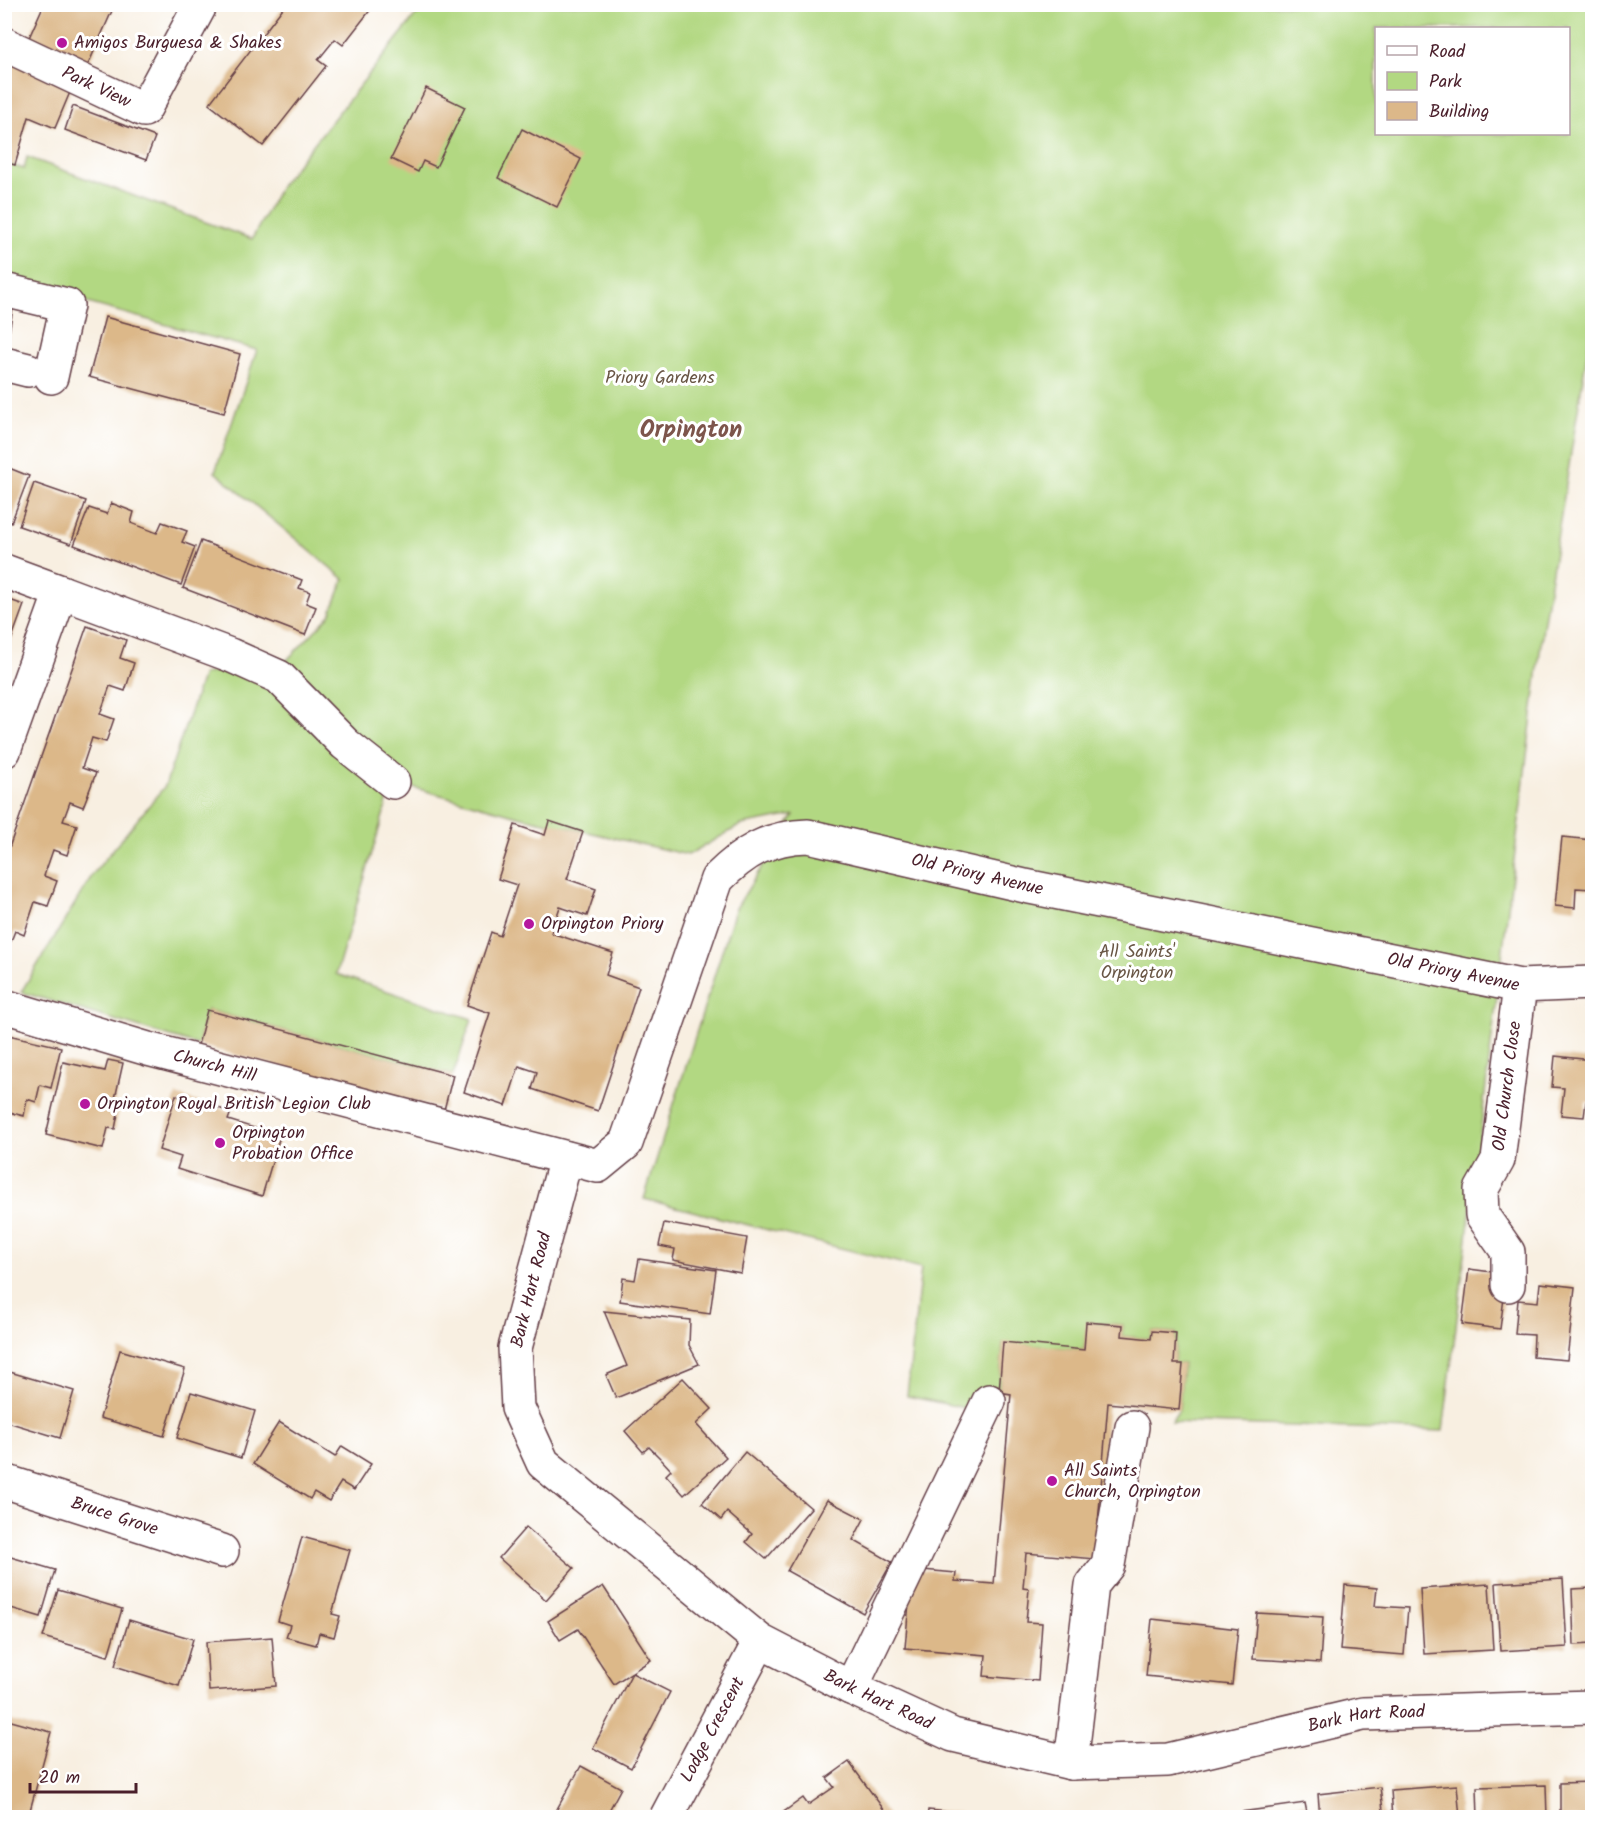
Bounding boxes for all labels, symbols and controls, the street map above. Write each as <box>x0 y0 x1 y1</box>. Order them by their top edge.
legend <box>1375 27 1570 135</box>
place label: Amigos Burguesa & Shakes <box>74 29 282 58</box>
marker: Amigos Burguesa & Shakes <box>55 36 69 50</box>
text: Road <box>1429 38 1466 67</box>
street label: Park View <box>57 59 137 117</box>
text: Park <box>1429 68 1462 97</box>
text: Building <box>1429 98 1489 127</box>
park label: Priory Gardens <box>605 364 715 393</box>
district label: Orpington <box>640 411 742 450</box>
street label: Old Priory Avenue <box>908 846 1046 904</box>
place label: Orpington Priory <box>541 910 664 939</box>
marker: Orpington Priory <box>522 917 536 931</box>
park label: All Saints' Orpington <box>1099 938 1175 988</box>
street label: Old Priory Avenue <box>1385 945 1522 1000</box>
street label: Old Church Close <box>1485 1020 1530 1153</box>
street label: Church Hill <box>170 1042 260 1091</box>
place label: Orpington Royal British Legion Club <box>97 1090 371 1119</box>
marker: Orpington Royal British Legion Club <box>78 1097 92 1111</box>
place label: Orpington Probation Office <box>232 1119 353 1169</box>
marker: Orpington Probation Office <box>213 1136 227 1150</box>
street label: Bark Hart Road <box>504 1228 561 1351</box>
place label: All Saints Church, Orpington <box>1064 1457 1201 1507</box>
marker: All Saints Church, Orpington <box>1045 1474 1059 1488</box>
street label: Bruce Grove <box>67 1489 162 1544</box>
street label: Bark Hart Road <box>818 1662 939 1739</box>
street label: Lodge Crescent <box>673 1671 753 1788</box>
street label: Bark Hart Road <box>1305 1698 1426 1741</box>
scale bar <box>30 1756 136 1794</box>
text: 20 m <box>39 1764 80 1793</box>

